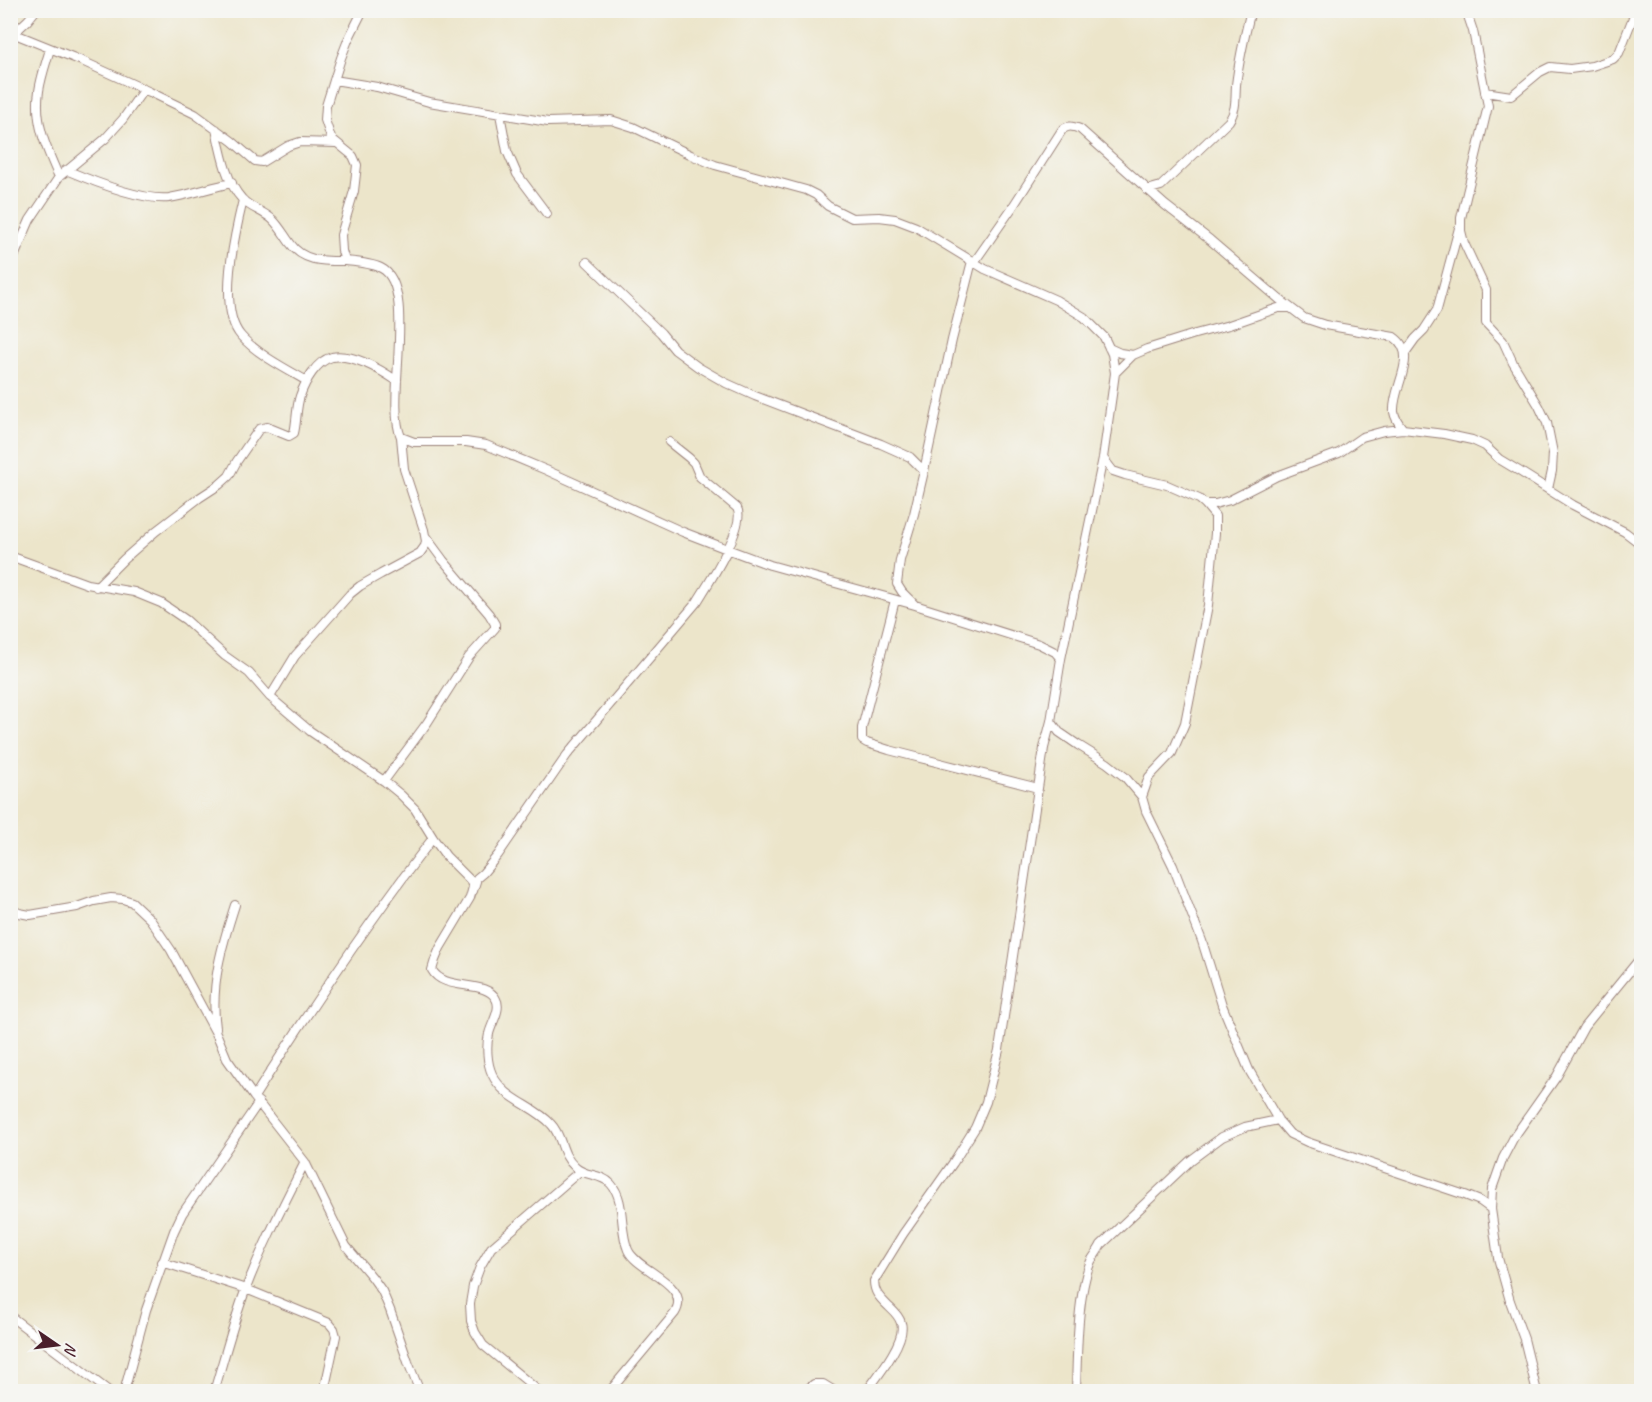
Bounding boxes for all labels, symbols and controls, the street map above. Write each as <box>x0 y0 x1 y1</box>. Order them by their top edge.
north arrow <box>27 1315 87 1375</box>
text: N <box>59 1341 81 1359</box>

